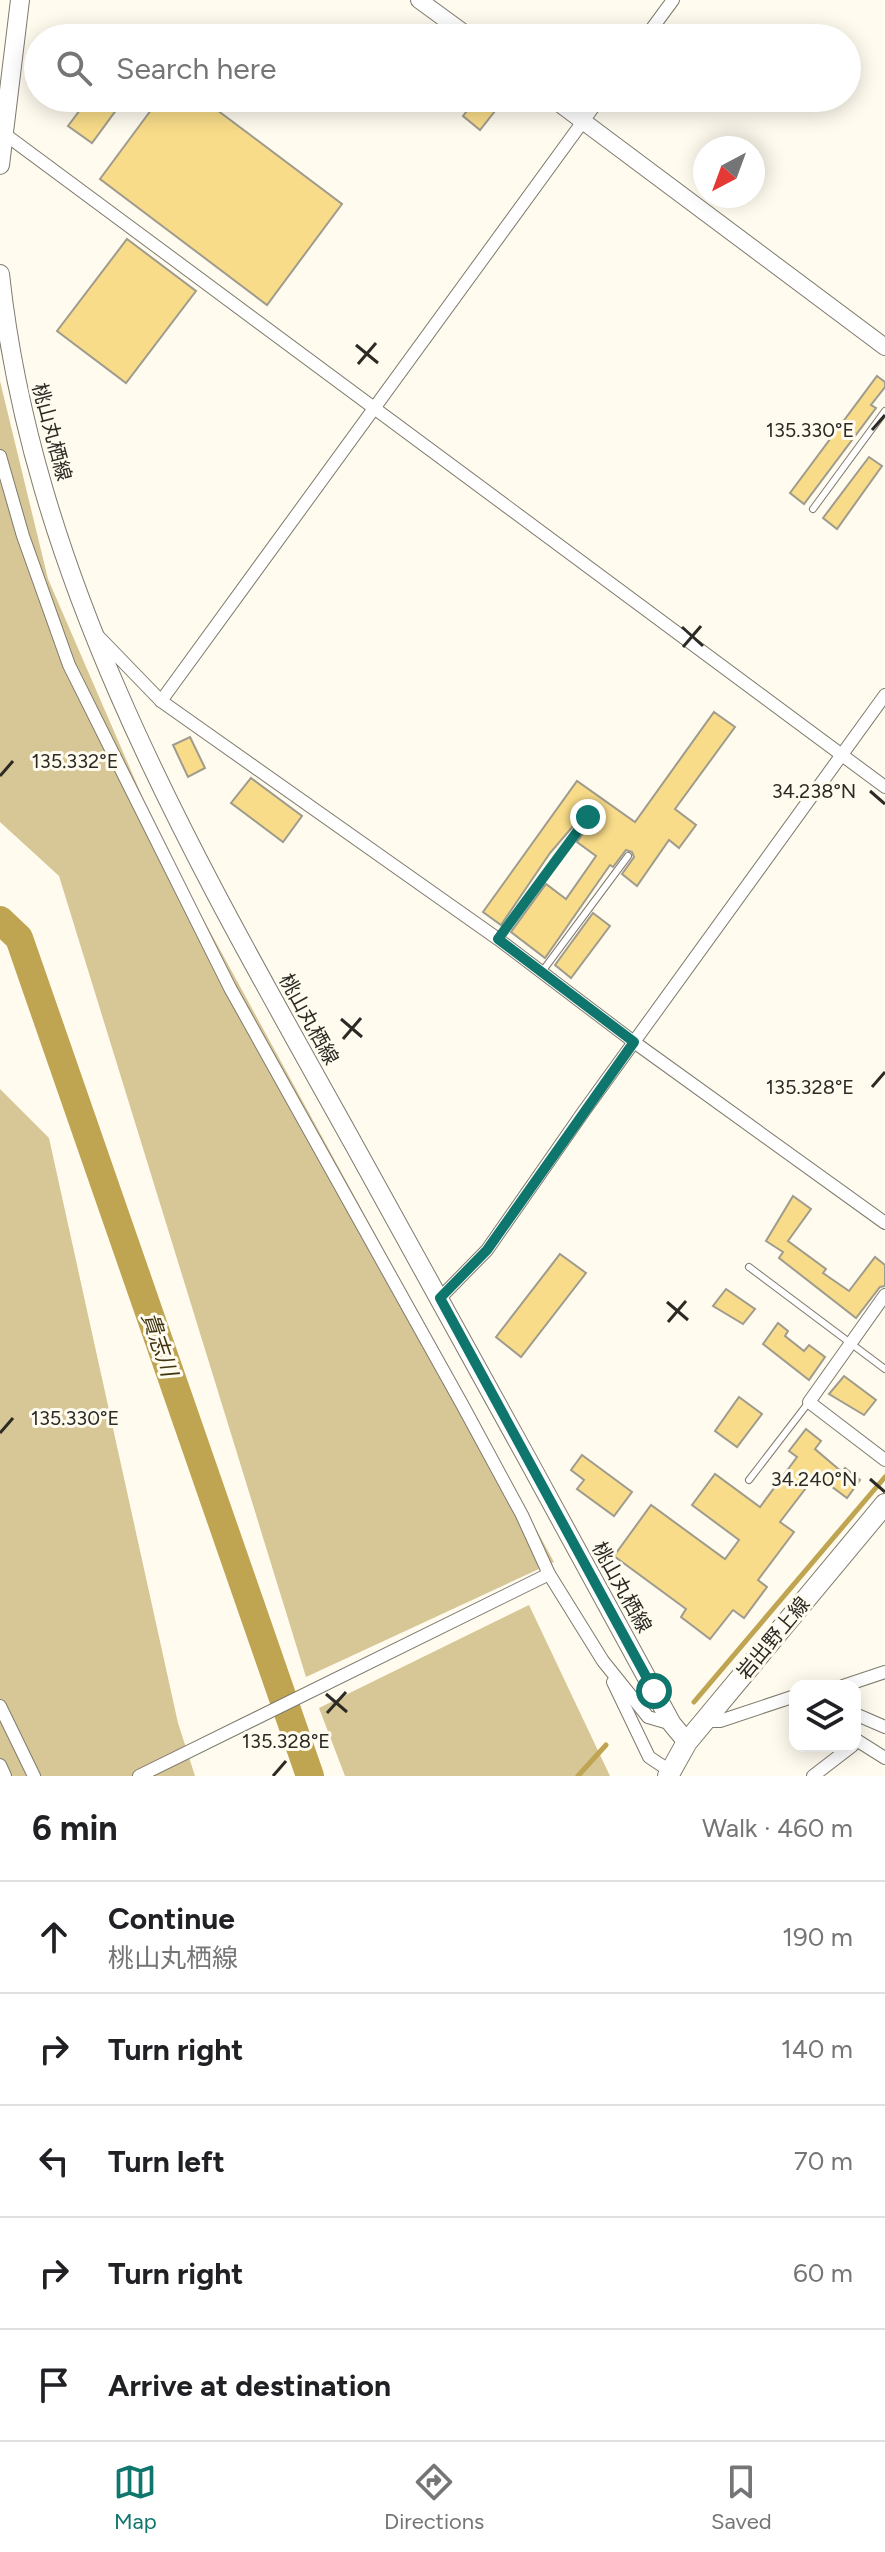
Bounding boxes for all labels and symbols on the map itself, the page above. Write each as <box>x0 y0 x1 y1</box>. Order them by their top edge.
north arrow <box>693 136 765 208</box>
street label: 桃山丸栖線 <box>27 381 77 483</box>
text: 135.330°E <box>766 418 854 442</box>
text: 135.332°E <box>32 749 118 773</box>
text: 34.238°N <box>772 779 856 803</box>
route end <box>570 799 606 835</box>
street label: 桃山丸栖線 <box>274 969 344 1069</box>
text: 135.328°E <box>766 1075 854 1099</box>
water label: 貴志川 <box>136 1309 184 1382</box>
text: 135.330°E <box>31 1406 119 1430</box>
text: 34.240°N <box>771 1467 857 1491</box>
street label: 桃山丸栖線 <box>587 1537 657 1637</box>
street label: 岩出野上線 <box>732 1592 814 1684</box>
route start <box>636 1673 672 1709</box>
text: 135.328°E <box>242 1729 330 1753</box>

